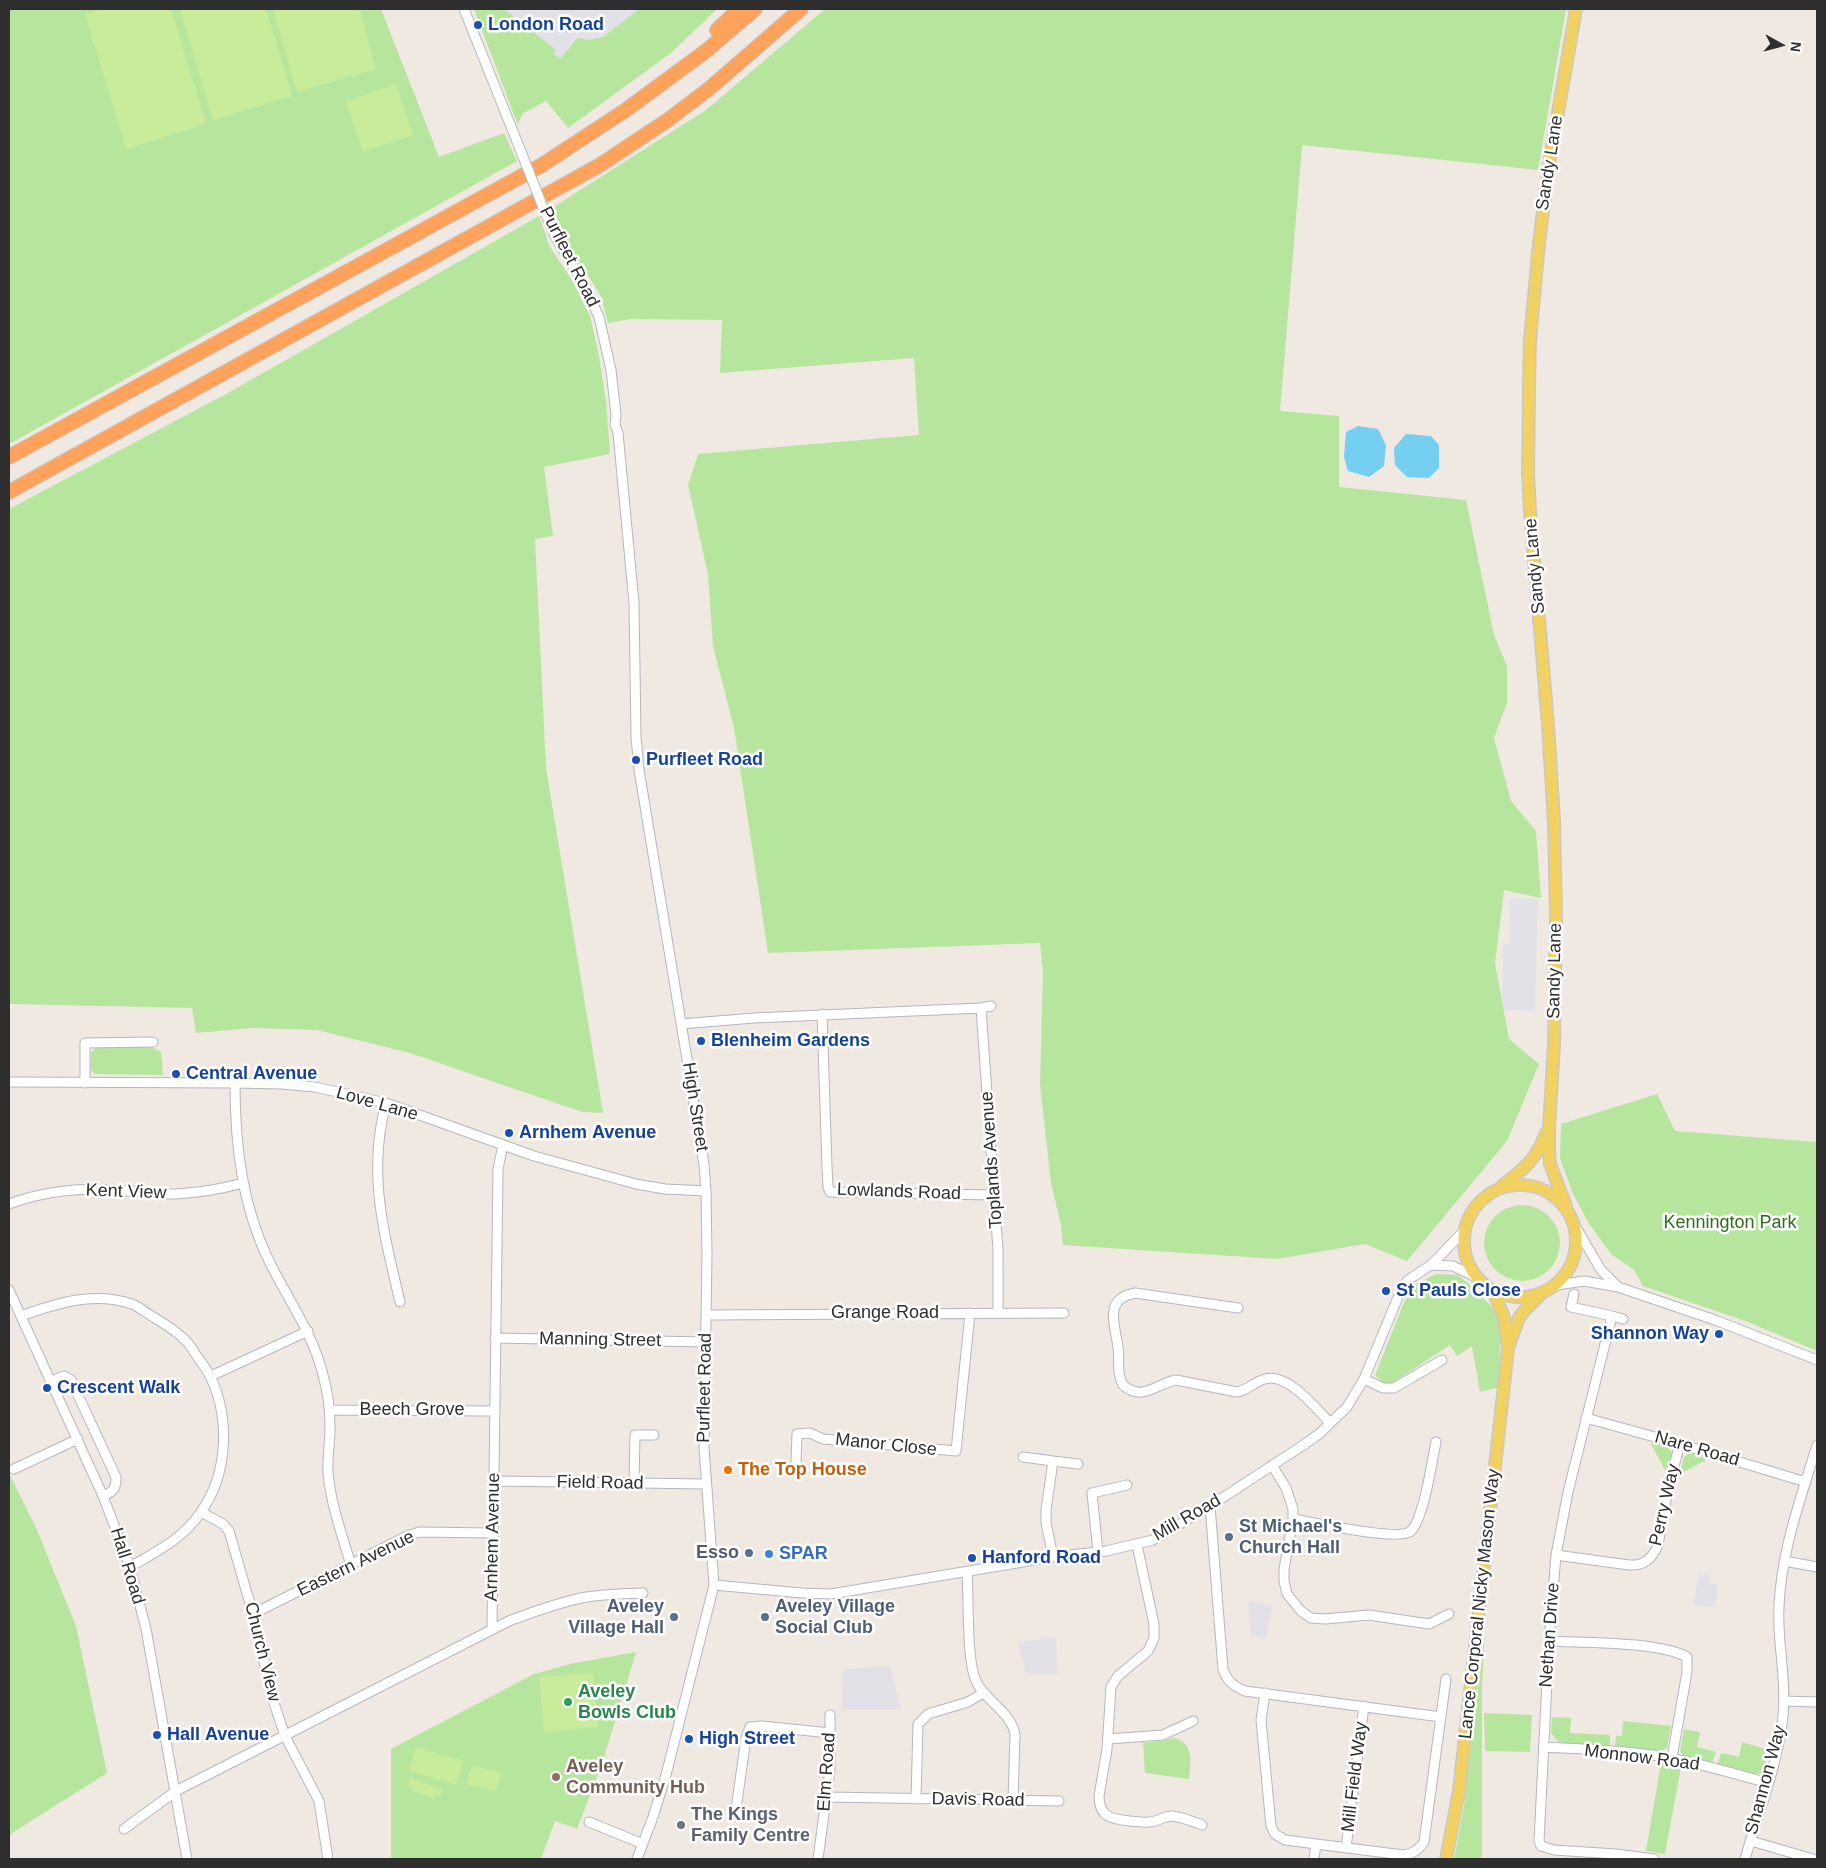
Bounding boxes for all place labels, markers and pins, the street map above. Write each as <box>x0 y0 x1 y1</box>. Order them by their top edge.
place label: London Road <box>488 14 604 36</box>
marker: London Road <box>472 19 484 31</box>
place label: Purfleet Road <box>646 749 763 771</box>
marker: Purfleet Road <box>630 754 642 766</box>
place label: Blenheim Gardens <box>711 1030 870 1052</box>
marker: Blenheim Gardens <box>695 1035 707 1047</box>
place label: Central Avenue <box>186 1063 317 1085</box>
marker: Central Avenue <box>170 1068 182 1080</box>
place label: Arnhem Avenue <box>519 1122 656 1144</box>
marker: Arnhem Avenue <box>503 1127 515 1139</box>
place label: St Pauls Close <box>1396 1280 1521 1302</box>
marker: St Pauls Close <box>1380 1285 1392 1297</box>
place label: Shannon Way <box>1591 1323 1709 1345</box>
marker: Shannon Way <box>1713 1328 1725 1340</box>
place label: Crescent Walk <box>57 1377 180 1399</box>
marker: Crescent Walk <box>41 1382 53 1394</box>
place label: The Top House <box>738 1459 867 1481</box>
marker: The Top House <box>722 1464 734 1476</box>
place label: St Michael's Church Hall <box>1239 1516 1342 1558</box>
marker: St Michael's Church Hall <box>1223 1531 1235 1543</box>
place label: Esso <box>696 1542 739 1564</box>
place label: SPAR <box>779 1543 828 1565</box>
marker: Esso <box>743 1547 755 1559</box>
place label: Hanford Road <box>982 1547 1101 1569</box>
marker: SPAR <box>763 1548 775 1560</box>
marker: Hanford Road <box>966 1552 978 1564</box>
place label: Aveley Village Hall <box>568 1596 664 1638</box>
place label: Aveley Village Social Club <box>775 1596 895 1638</box>
marker: Aveley Village Hall <box>668 1611 680 1623</box>
marker: Aveley Village Social Club <box>759 1611 771 1623</box>
place label: Aveley Bowls Club <box>578 1681 676 1724</box>
marker: Aveley Bowls Club <box>562 1696 574 1708</box>
place label: Hall Avenue <box>167 1724 269 1746</box>
place label: High Street <box>699 1728 795 1750</box>
marker: Hall Avenue <box>151 1729 163 1741</box>
marker: High Street <box>683 1733 695 1745</box>
place label: Aveley Community Hub <box>566 1756 705 1798</box>
marker: Aveley Community Hub <box>550 1771 562 1783</box>
place label: The Kings Family Centre <box>691 1804 810 1846</box>
marker: The Kings Family Centre <box>675 1819 687 1831</box>

